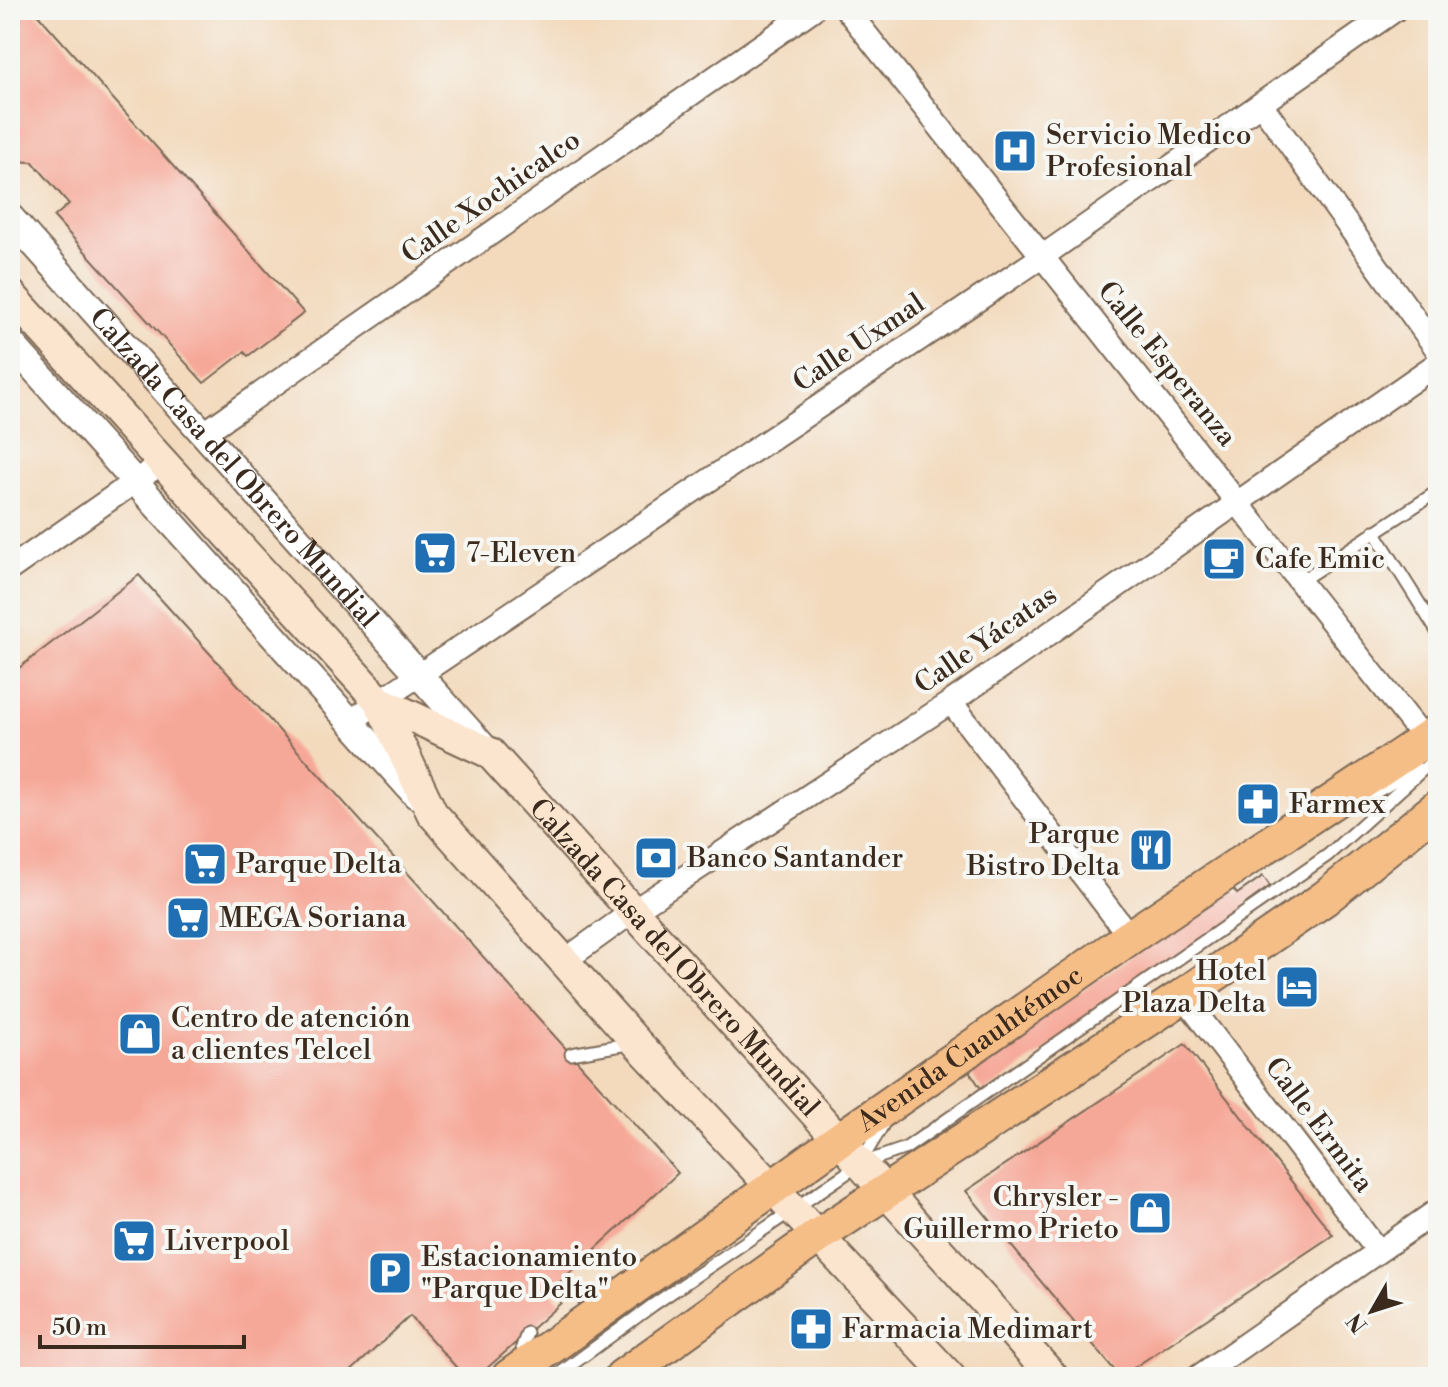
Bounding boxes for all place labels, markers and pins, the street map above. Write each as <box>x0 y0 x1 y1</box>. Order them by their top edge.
place label: Servicio Medico Profesional <box>1046 118 1251 185</box>
hospital icon: Servicio Medico Profesional <box>991 127 1039 175</box>
supermarket icon: 7-Eleven <box>411 529 459 577</box>
cafe icon: Cafe Emic <box>1200 535 1248 583</box>
place label: 7-Eleven <box>466 536 577 571</box>
place label: Cafe Emic <box>1255 542 1385 577</box>
pharmacy icon: Farmex <box>1234 780 1282 828</box>
place label: Farmex <box>1289 787 1386 822</box>
place label: Parque Bistro Delta <box>966 817 1121 884</box>
restaurant icon: Parque Bistro Delta <box>1127 826 1175 874</box>
bank icon: Banco Santander <box>632 834 680 882</box>
supermarket icon: Parque Delta <box>181 840 229 888</box>
place label: Banco Santander <box>686 841 903 876</box>
place label: Parque Delta <box>236 847 402 882</box>
supermarket icon: MEGA Soriana <box>164 894 212 942</box>
place label: MEGA Soriana <box>219 901 407 936</box>
place label: Hotel Plaza Delta <box>1122 954 1267 1021</box>
hotel icon: Hotel Plaza Delta <box>1273 963 1321 1011</box>
place label: Centro de atención a clientes Telcel <box>171 1001 411 1068</box>
shop icon: Centro de atención a clientes Telcel <box>116 1010 164 1058</box>
place label: Chrysler - Guillermo Prieto <box>903 1180 1119 1247</box>
shop icon: Chrysler - Guillermo Prieto <box>1126 1189 1174 1237</box>
supermarket icon: Liverpool <box>110 1217 158 1265</box>
place label: Liverpool <box>165 1224 289 1259</box>
place label: Estacionamiento "Parque Delta" <box>421 1240 637 1307</box>
parking icon: Estacionamiento "Parque Delta" <box>366 1249 414 1297</box>
pharmacy icon: Farmacia Medimart <box>787 1305 835 1353</box>
place label: Farmacia Medimart <box>842 1312 1093 1347</box>

